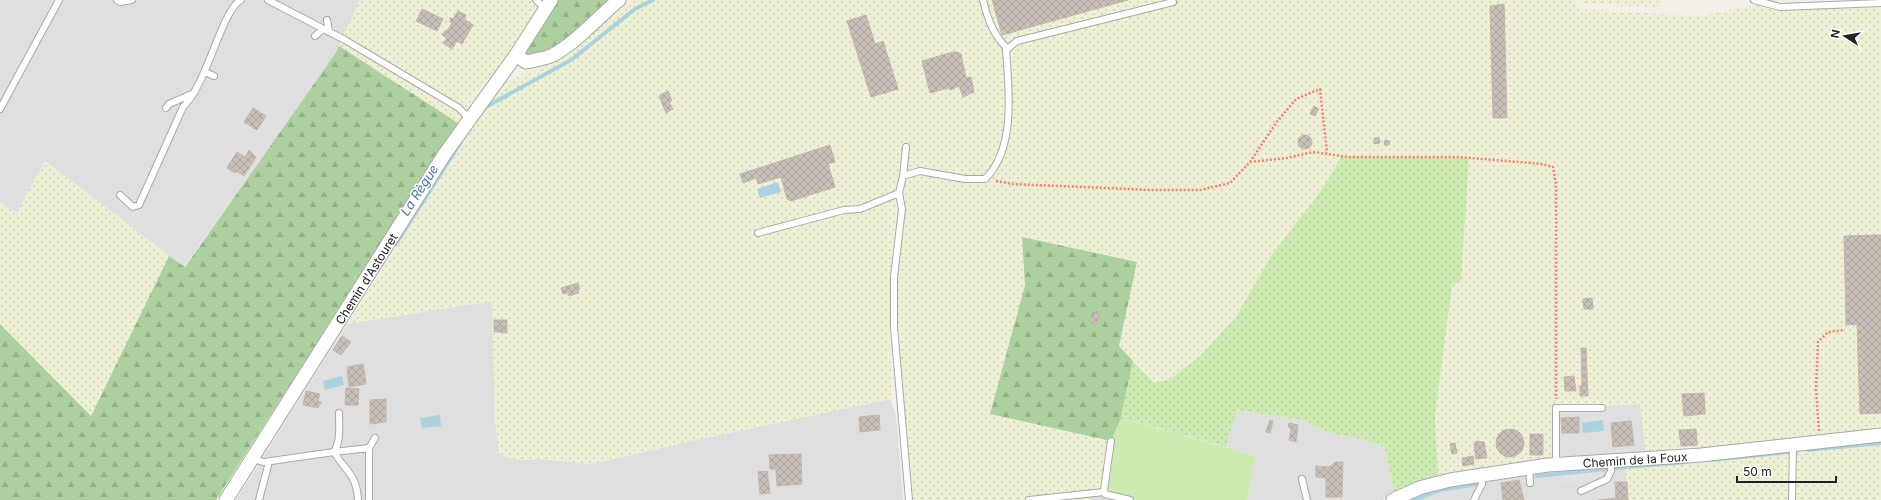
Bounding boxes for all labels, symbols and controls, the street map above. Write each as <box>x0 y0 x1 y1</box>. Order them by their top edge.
north arrow <box>1825 16 1865 56</box>
text: N <box>1827 28 1843 39</box>
water label: La Règue <box>397 161 441 219</box>
street label: Chemin d'Astouret <box>332 230 400 327</box>
street label: Chemin de la Foux <box>1582 448 1688 470</box>
scale bar <box>1737 458 1836 484</box>
text: 50 m <box>1743 464 1772 479</box>

